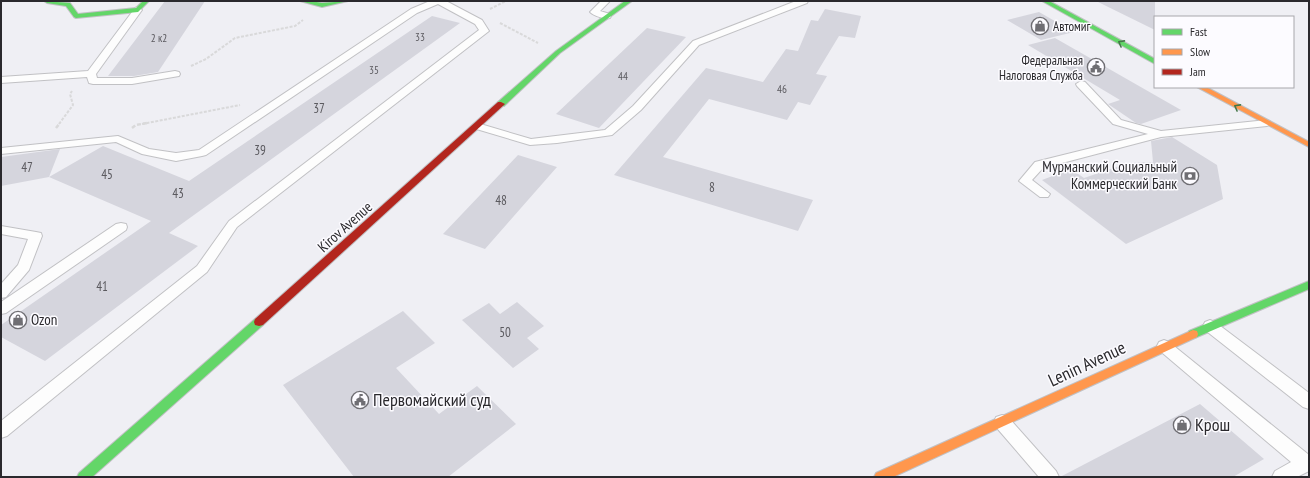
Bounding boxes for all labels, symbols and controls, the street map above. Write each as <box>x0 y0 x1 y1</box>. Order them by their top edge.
shop icon: Автомиг <box>1030 16 1050 36</box>
legend <box>1154 16 1294 88</box>
place label: Автомиг <box>1053 18 1091 35</box>
text: Fast <box>1190 24 1208 39</box>
house number: 33 <box>415 30 425 44</box>
house number: 2 к2 <box>151 31 167 45</box>
one-way arrow <box>1118 40 1125 47</box>
text: Slow <box>1190 44 1211 59</box>
place label: Федеральная Налоговая Служба <box>999 52 1083 84</box>
public building icon: Федеральная Налоговая Служба <box>1086 57 1106 77</box>
house number: 35 <box>369 63 379 77</box>
text: Jam <box>1189 64 1206 79</box>
house number: 44 <box>618 69 628 83</box>
house number: 46 <box>777 82 787 96</box>
house number: 37 <box>313 100 325 117</box>
one-way arrow <box>1234 104 1242 112</box>
house number: 39 <box>254 142 266 159</box>
place label: Мурманский Социальный Коммерческий Банк <box>1042 157 1177 193</box>
house number: 47 <box>21 159 33 176</box>
house number: 45 <box>101 166 113 183</box>
bank icon: Мурманский Социальный Коммерческий Банк <box>1180 166 1200 186</box>
house number: 8 <box>709 179 715 196</box>
house number: 43 <box>172 185 184 202</box>
house number: 48 <box>495 192 507 209</box>
street label: Kirov Avenue <box>313 197 376 256</box>
house number: 41 <box>96 278 108 295</box>
shop icon: Ozon <box>8 310 28 330</box>
place label: Ozon <box>31 310 57 329</box>
house number: 50 <box>499 324 511 341</box>
street label: Lenin Avenue <box>1044 336 1129 391</box>
place label: Первомайский суд <box>373 388 491 411</box>
public building icon: Первомайский суд <box>350 390 370 410</box>
place label: Крош <box>1195 413 1230 436</box>
shop icon: Крош <box>1172 415 1192 435</box>

